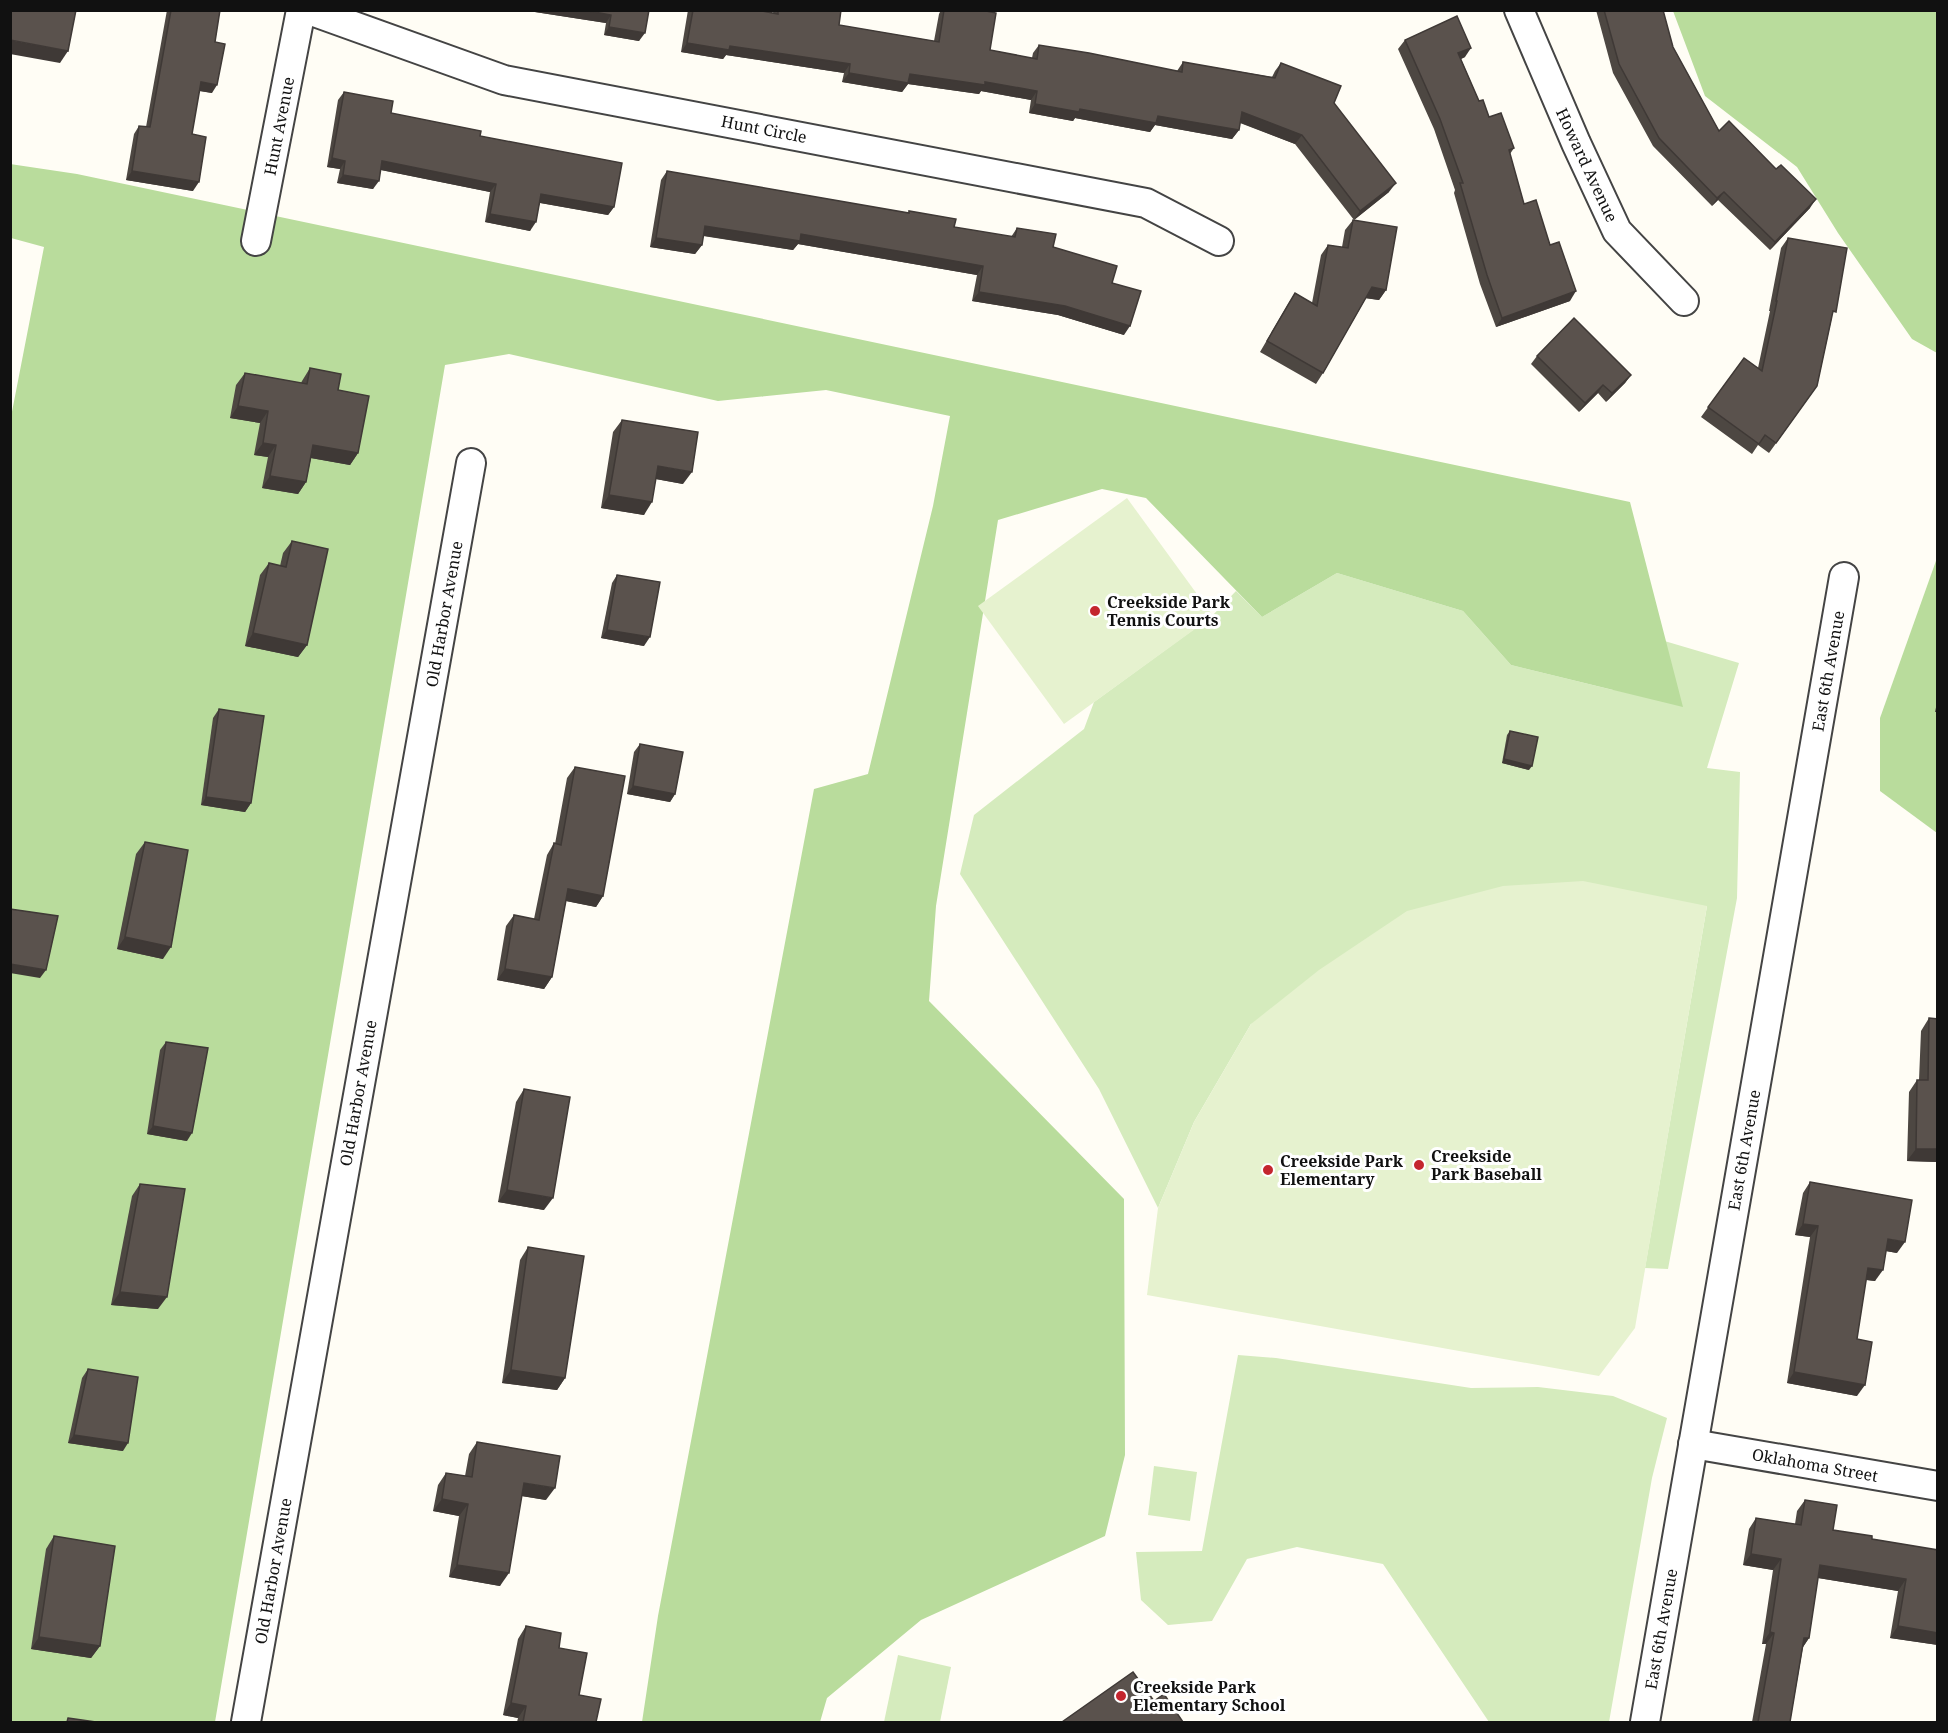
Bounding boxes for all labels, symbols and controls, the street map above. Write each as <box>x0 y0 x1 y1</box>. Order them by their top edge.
street label: Hunt Avenue <box>259 75 299 177</box>
street label: Howard Avenue <box>1551 104 1623 226</box>
street label: Hunt Circle <box>719 110 809 148</box>
street label: Old Harbor Avenue <box>420 539 468 689</box>
place label: Creekside Park Tennis Courts <box>1107 591 1231 631</box>
marker: Creekside Park Tennis Courts <box>1088 604 1102 618</box>
street label: East 6th Avenue <box>1807 609 1849 733</box>
street label: Old Harbor Avenue <box>334 1018 382 1168</box>
street label: East 6th Avenue <box>1723 1088 1765 1212</box>
place label: Creekside Park Baseball <box>1431 1145 1542 1185</box>
place label: Creekside Park Elementary <box>1280 1150 1404 1190</box>
marker: Creekside Park Baseball <box>1412 1158 1426 1172</box>
marker: Creekside Park Elementary <box>1261 1163 1275 1177</box>
street label: Oklahoma Street <box>1750 1443 1880 1487</box>
street label: Old Harbor Avenue <box>249 1496 297 1646</box>
street label: East 6th Avenue <box>1640 1567 1682 1691</box>
place label: Creekside Park Elementary School <box>1133 1676 1286 1716</box>
marker: Creekside Park Elementary School <box>1114 1689 1128 1703</box>

